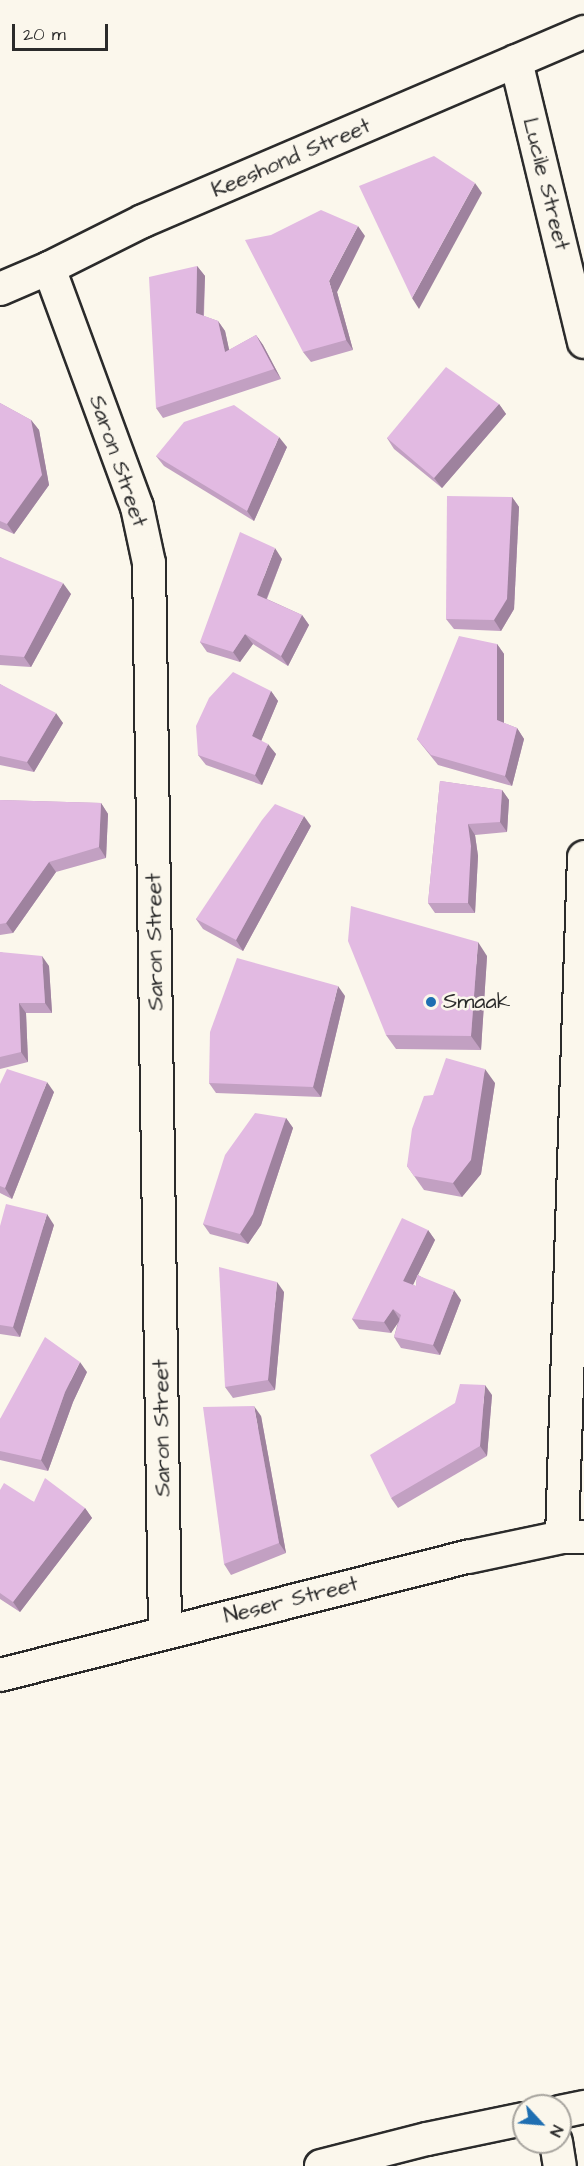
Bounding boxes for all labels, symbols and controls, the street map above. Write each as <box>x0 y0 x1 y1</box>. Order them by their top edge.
scale bar <box>15 12 111 50</box>
text: 20 m <box>23 22 66 47</box>
street label: Keeshond Street <box>207 113 375 203</box>
street label: Lucile Street <box>517 115 575 253</box>
street label: Saron Street <box>83 392 153 530</box>
street label: Saron Street <box>141 873 169 1011</box>
place label: Smaak <box>443 989 510 1015</box>
marker: Smaak <box>424 995 438 1009</box>
street label: Saron Street <box>148 1359 176 1497</box>
street label: Neser Street <box>221 1571 361 1629</box>
north arrow <box>512 2094 572 2154</box>
text: N <box>544 2122 568 2140</box>

